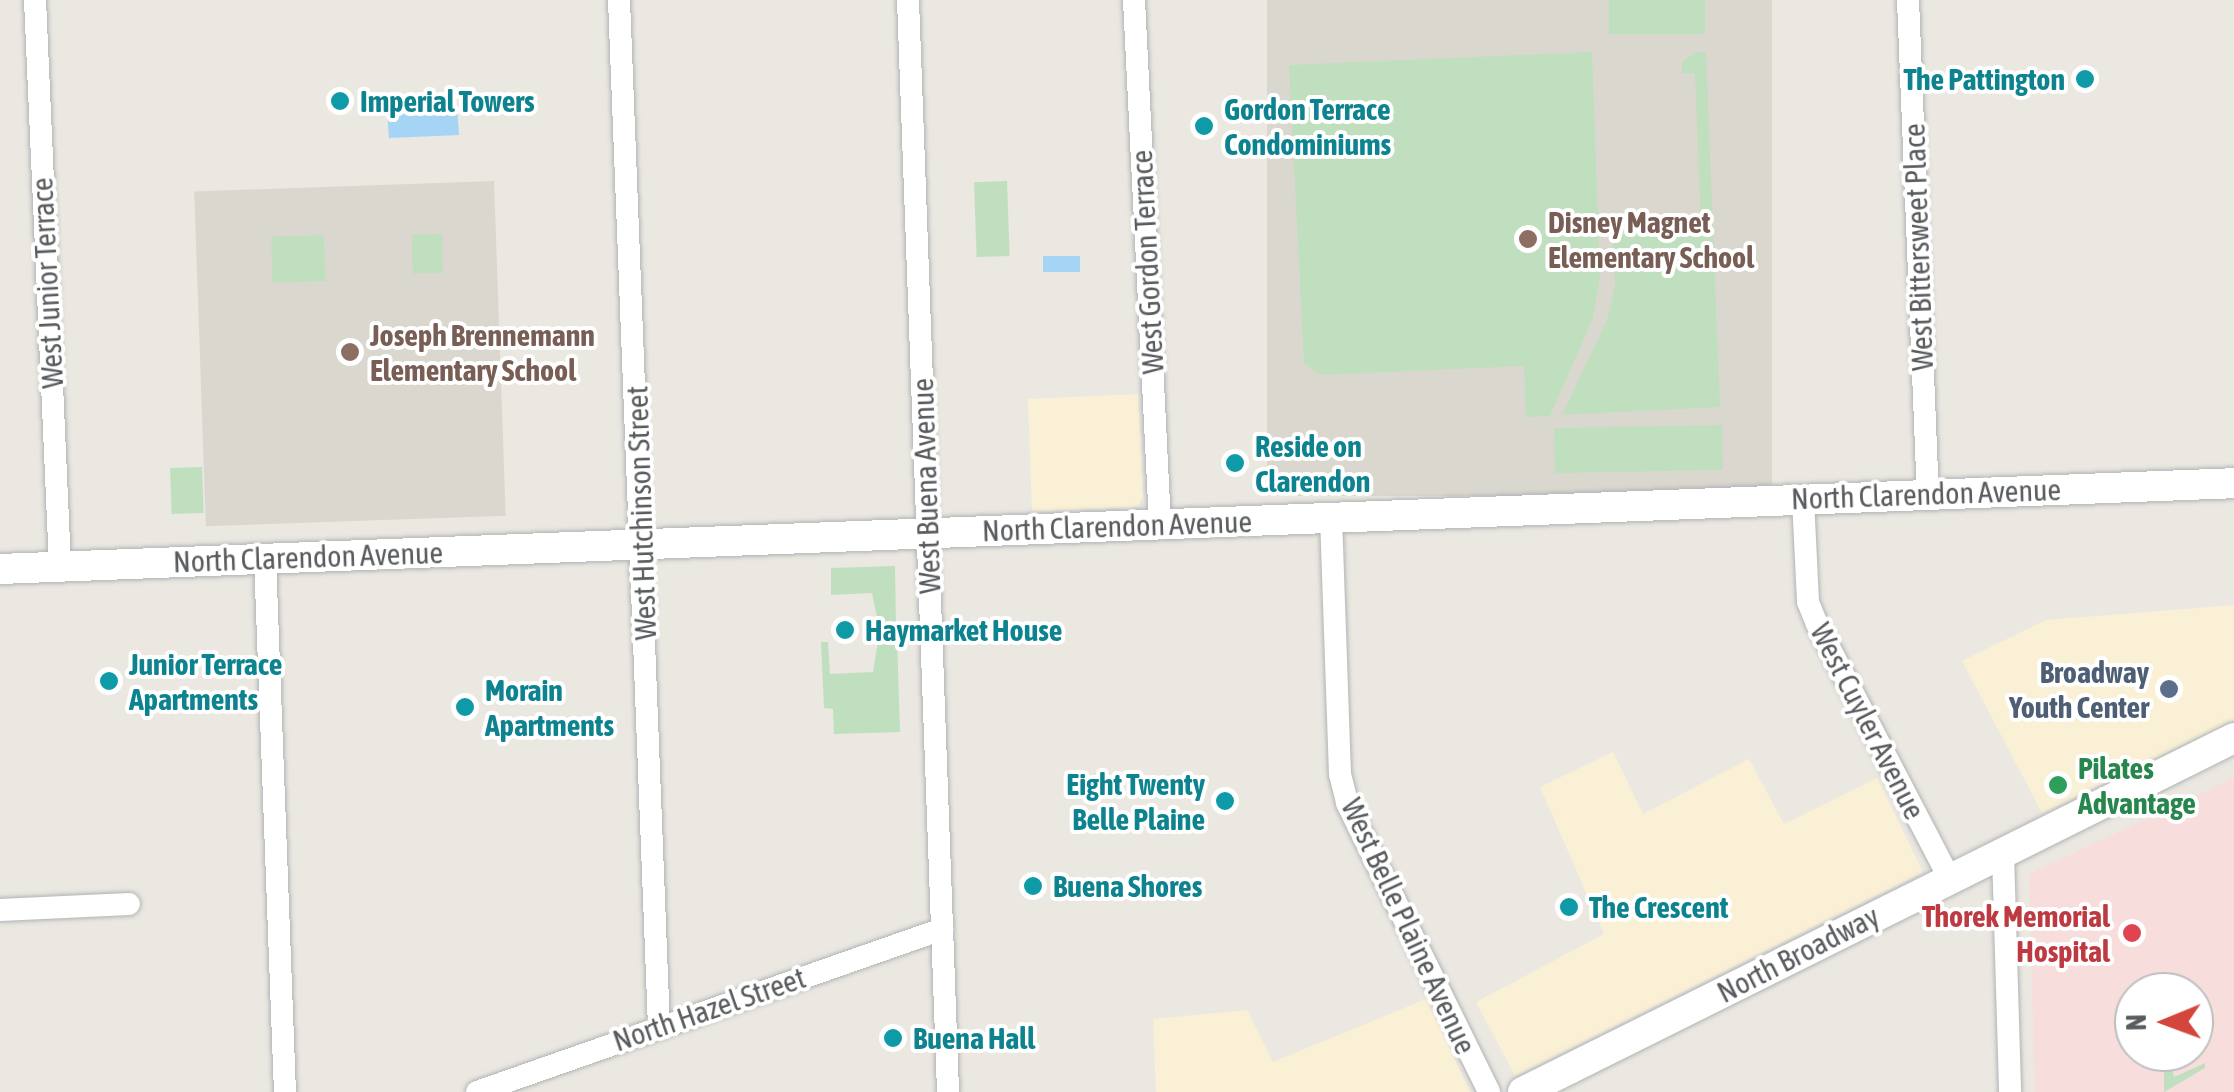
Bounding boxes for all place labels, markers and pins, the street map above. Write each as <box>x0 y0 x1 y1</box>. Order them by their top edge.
place label: The Pattington <box>1903 61 2065 97</box>
marker: The Pattington <box>2074 68 2096 90</box>
place label: Imperial Towers <box>360 83 535 119</box>
marker: Imperial Towers <box>329 90 351 112</box>
place label: Gordon Terrace Condominiums <box>1224 91 1391 162</box>
marker: Gordon Terrace Condominiums <box>1193 115 1215 137</box>
place label: Disney Magnet Elementary School <box>1548 204 1754 274</box>
marker: Disney Magnet Elementary School <box>1517 228 1539 250</box>
place label: Joseph Brennemann Elementary School <box>370 317 595 388</box>
marker: Joseph Brennemann Elementary School <box>339 341 361 363</box>
place label: Reside on Clarendon <box>1255 428 1370 498</box>
marker: Reside on Clarendon <box>1224 452 1246 474</box>
place label: Haymarket House <box>865 612 1062 648</box>
marker: Haymarket House <box>834 619 856 641</box>
place label: Junior Terrace Apartments <box>129 646 282 716</box>
place label: Broadway Youth Center <box>2009 654 2149 724</box>
marker: Junior Terrace Apartments <box>98 670 120 692</box>
place label: Morain Apartments <box>485 672 614 742</box>
marker: Broadway Youth Center <box>2158 678 2180 700</box>
marker: Morain Apartments <box>454 696 476 718</box>
place label: Pilates Advantage <box>2078 750 2196 820</box>
place label: Eight Twenty Belle Plaine <box>1066 766 1205 836</box>
marker: Pilates Advantage <box>2047 774 2069 796</box>
marker: Eight Twenty Belle Plaine <box>1214 790 1236 812</box>
place label: Buena Shores <box>1053 868 1202 904</box>
marker: Buena Shores <box>1022 875 1044 897</box>
place label: The Crescent <box>1589 889 1728 925</box>
marker: The Crescent <box>1558 896 1580 918</box>
place label: Thorek Memorial Hospital <box>1922 898 2110 968</box>
marker: Thorek Memorial Hospital <box>2119 920 2145 946</box>
place label: Buena Hall <box>913 1020 1035 1056</box>
marker: Buena Hall <box>882 1027 904 1049</box>

